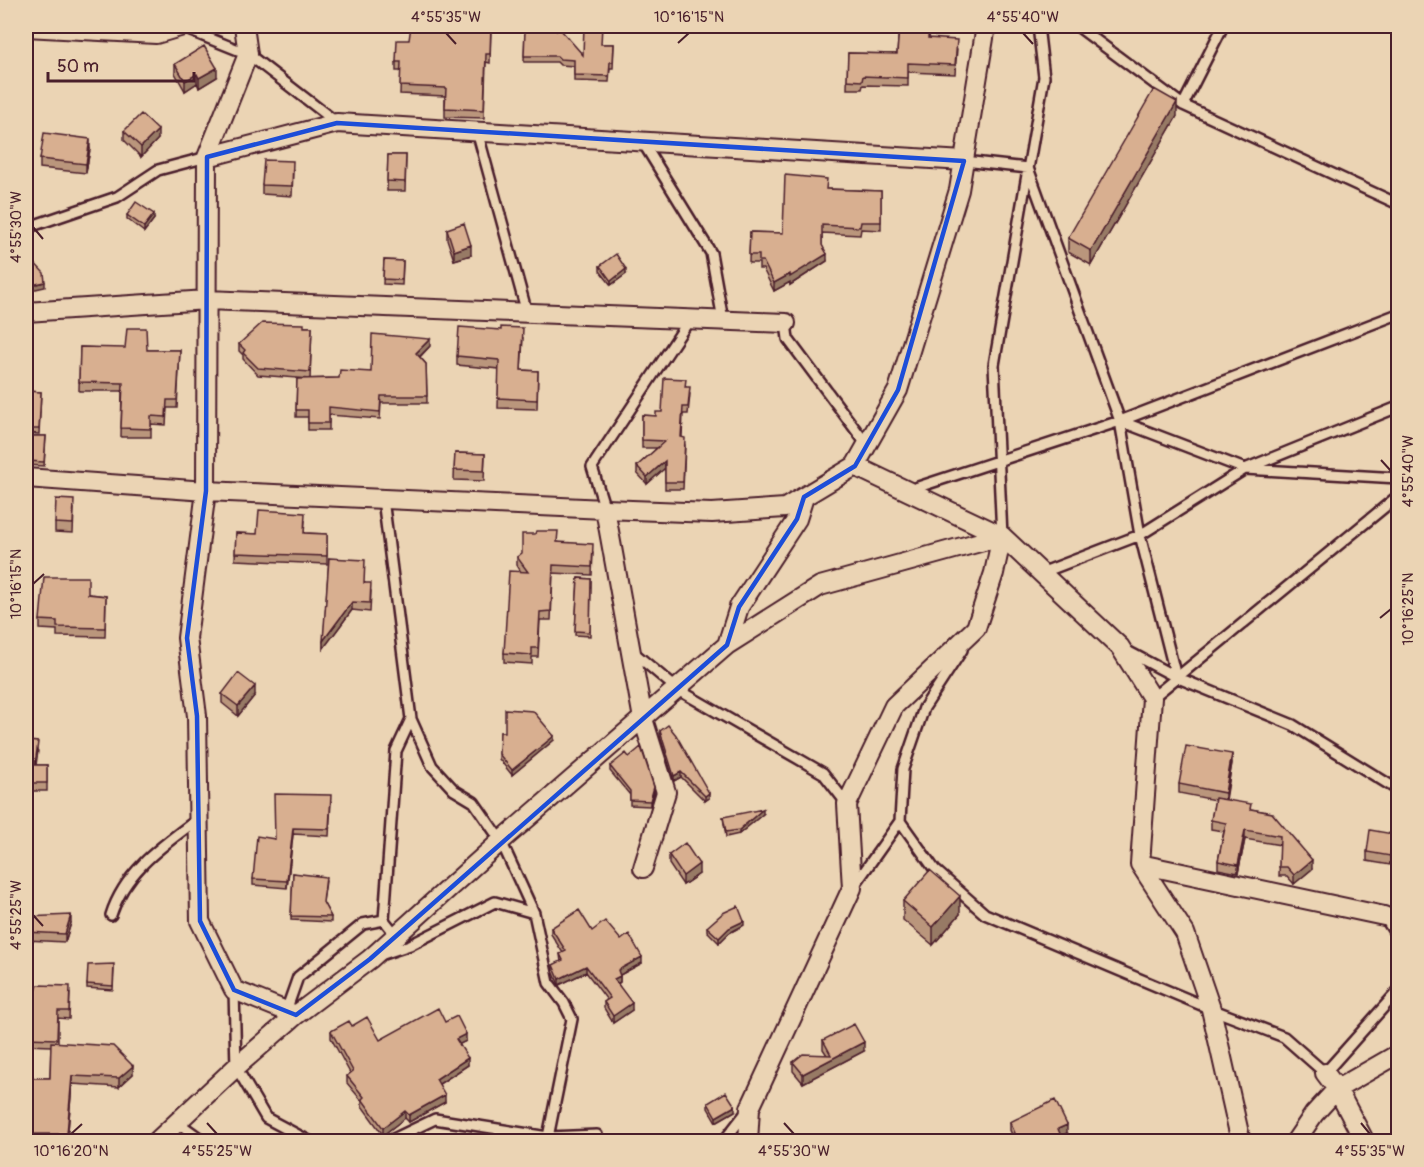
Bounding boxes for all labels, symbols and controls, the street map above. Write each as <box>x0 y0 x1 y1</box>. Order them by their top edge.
text: 4°55'35"W <box>411 8 481 27</box>
text: 10°16'15"N <box>654 8 724 27</box>
text: 4°55'40"W <box>987 8 1059 27</box>
scale bar <box>48 45 194 83</box>
text: 50 m <box>57 55 99 78</box>
text: 4°55'30"W <box>7 191 26 263</box>
text: 4°55'40"W <box>1399 435 1418 507</box>
text: 10°16'15"N <box>7 549 26 619</box>
text: 10°16'25"N <box>1399 573 1418 646</box>
text: 4°55'25"W <box>7 880 26 950</box>
text: 10°16'20"N <box>33 1142 109 1161</box>
text: 4°55'25"W <box>182 1142 252 1161</box>
text: 4°55'30"W <box>758 1142 830 1161</box>
text: 4°55'35"W <box>1335 1142 1405 1161</box>

